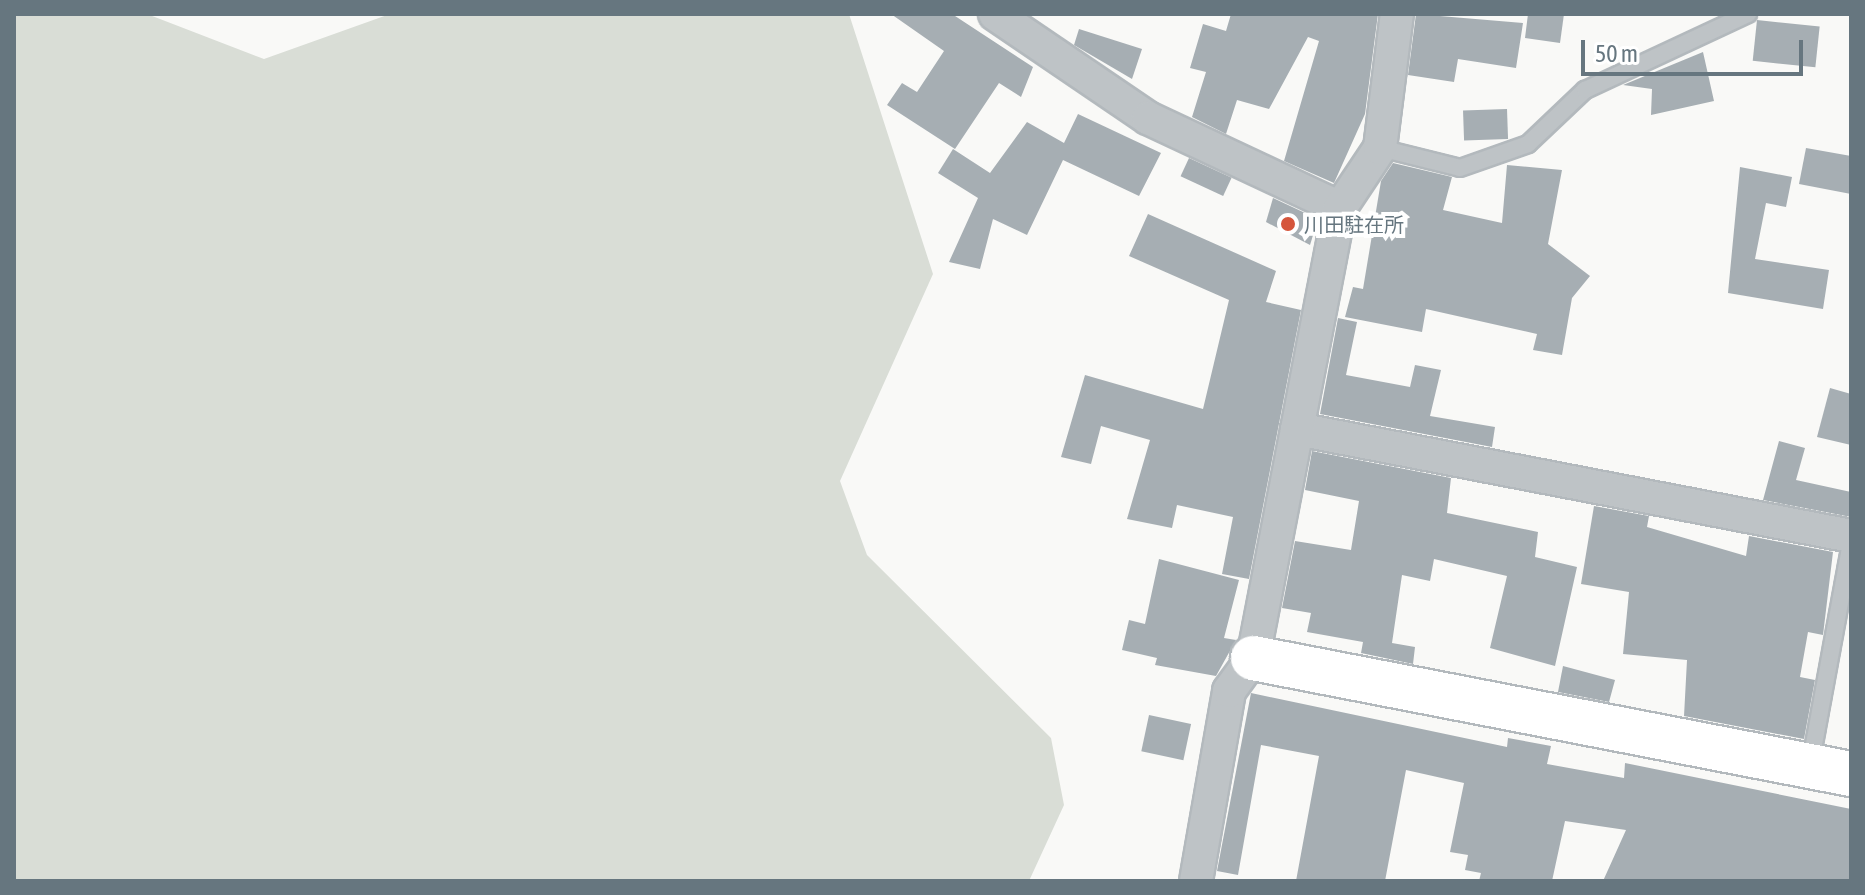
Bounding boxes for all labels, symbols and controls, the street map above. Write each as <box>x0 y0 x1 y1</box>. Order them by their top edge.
scale bar <box>1585 24 1807 74</box>
text: 50 m <box>1595 40 1638 67</box>
place label: 川田駐在所 <box>1304 212 1404 236</box>
marker: 川田駐在所 <box>1279 215 1297 233</box>

